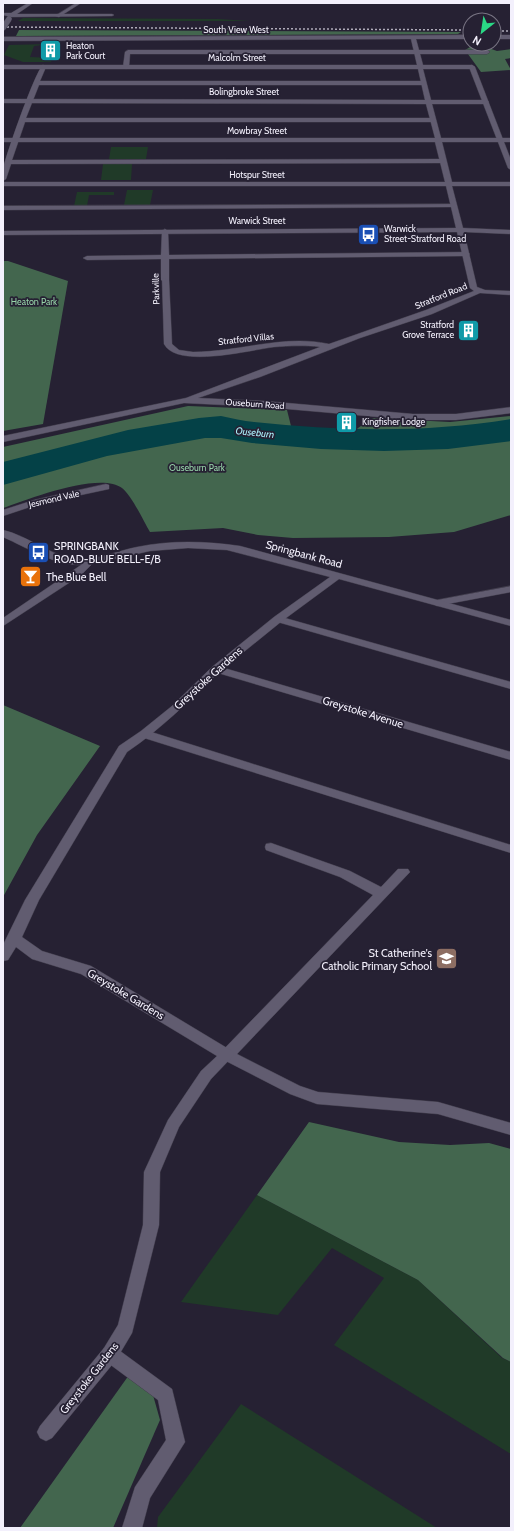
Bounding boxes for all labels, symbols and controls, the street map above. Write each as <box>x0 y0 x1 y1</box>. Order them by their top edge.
north arrow <box>462 12 502 52</box>
street label: South View West <box>203 24 269 35</box>
text: N <box>470 33 484 49</box>
building icon: Heaton Park Court <box>37 38 63 64</box>
place label: Heaton Park Court <box>66 40 105 61</box>
street label: Malcolm Street <box>208 52 266 63</box>
street label: Bolingbroke Street <box>209 86 279 97</box>
street label: Mowbray Street <box>227 125 287 136</box>
street label: Hotspur Street <box>229 169 285 180</box>
street label: Warwick Street <box>228 215 286 226</box>
bus stop icon: Warwick Street-Stratford Road <box>355 221 381 247</box>
place label: Warwick Street-Stratford Road <box>384 223 466 244</box>
street label: Parkville <box>149 273 162 305</box>
street label: Stratford Road <box>413 280 469 311</box>
park label: Heaton Park <box>11 296 57 307</box>
building icon: Stratford Grove Terrace <box>456 317 482 343</box>
place label: Stratford Grove Terrace <box>402 319 454 340</box>
street label: Stratford Villas <box>218 330 275 347</box>
street label: Ouseburn Road <box>225 396 285 411</box>
building icon: Kingfisher Lodge <box>333 409 359 435</box>
place label: Kingfisher Lodge <box>362 416 426 427</box>
water label: Ouseburn <box>235 424 275 441</box>
park label: Ouseburn Park <box>169 462 225 473</box>
street label: Jesmond Vale <box>27 487 81 510</box>
street label: Springbank Road <box>264 537 344 571</box>
bus stop icon: SPRINGBANK ROAD-BLUE BELL-E/B <box>25 539 51 565</box>
place label: SPRINGBANK ROAD-BLUE BELL-E/B <box>54 539 161 566</box>
bar icon: The Blue Bell <box>17 564 43 590</box>
place label: The Blue Bell <box>46 570 107 584</box>
street label: Greystoke Gardens <box>171 643 245 712</box>
street label: Greystoke Avenue <box>321 693 405 731</box>
place label: St Catherine's Catholic Primary School <box>321 946 432 973</box>
school or university icon: St Catherine's Catholic Primary School <box>434 946 460 972</box>
street label: Greystoke Gardens <box>85 966 167 1023</box>
street label: Greystoke Gardens <box>57 1339 122 1417</box>

